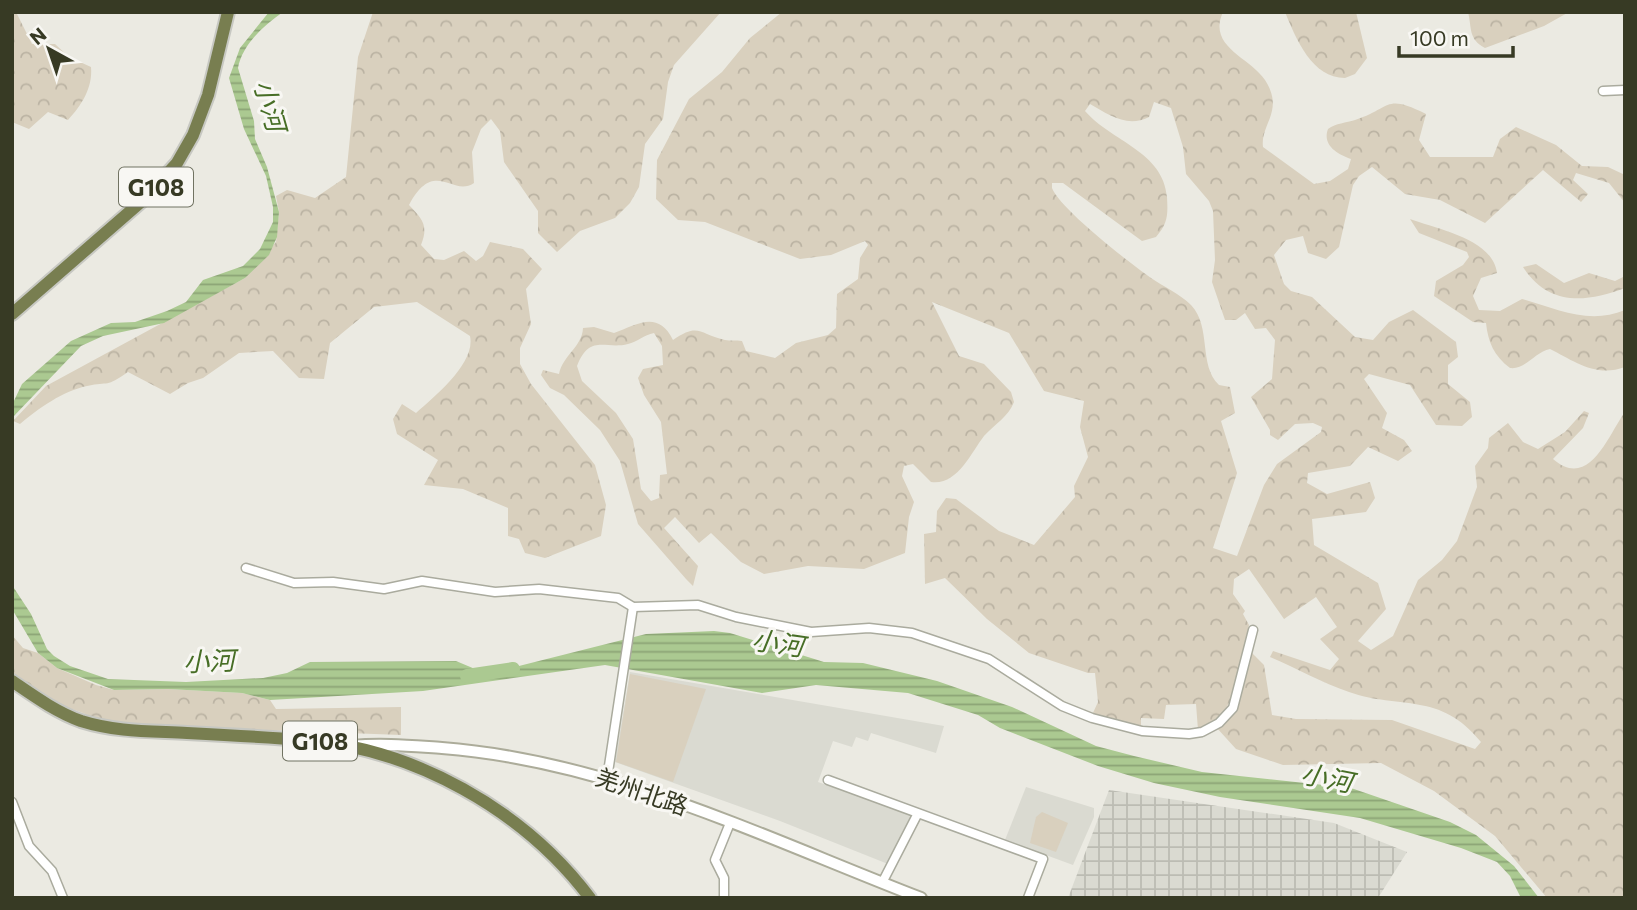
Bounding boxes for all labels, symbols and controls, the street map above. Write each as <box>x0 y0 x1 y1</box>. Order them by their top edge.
north arrow <box>14 14 84 84</box>
scale bar <box>1399 14 1513 58</box>
text: N <box>25 22 51 49</box>
text: 100 m <box>1410 25 1469 50</box>
water label: 小河 <box>249 76 294 139</box>
road number: G108 <box>119 168 193 206</box>
water label: 小河 <box>750 623 811 662</box>
water label: 小河 <box>182 643 241 676</box>
road number: G108 <box>283 722 357 761</box>
water label: 小河 <box>1299 757 1360 798</box>
street label: 羌州北路 <box>592 762 692 820</box>

